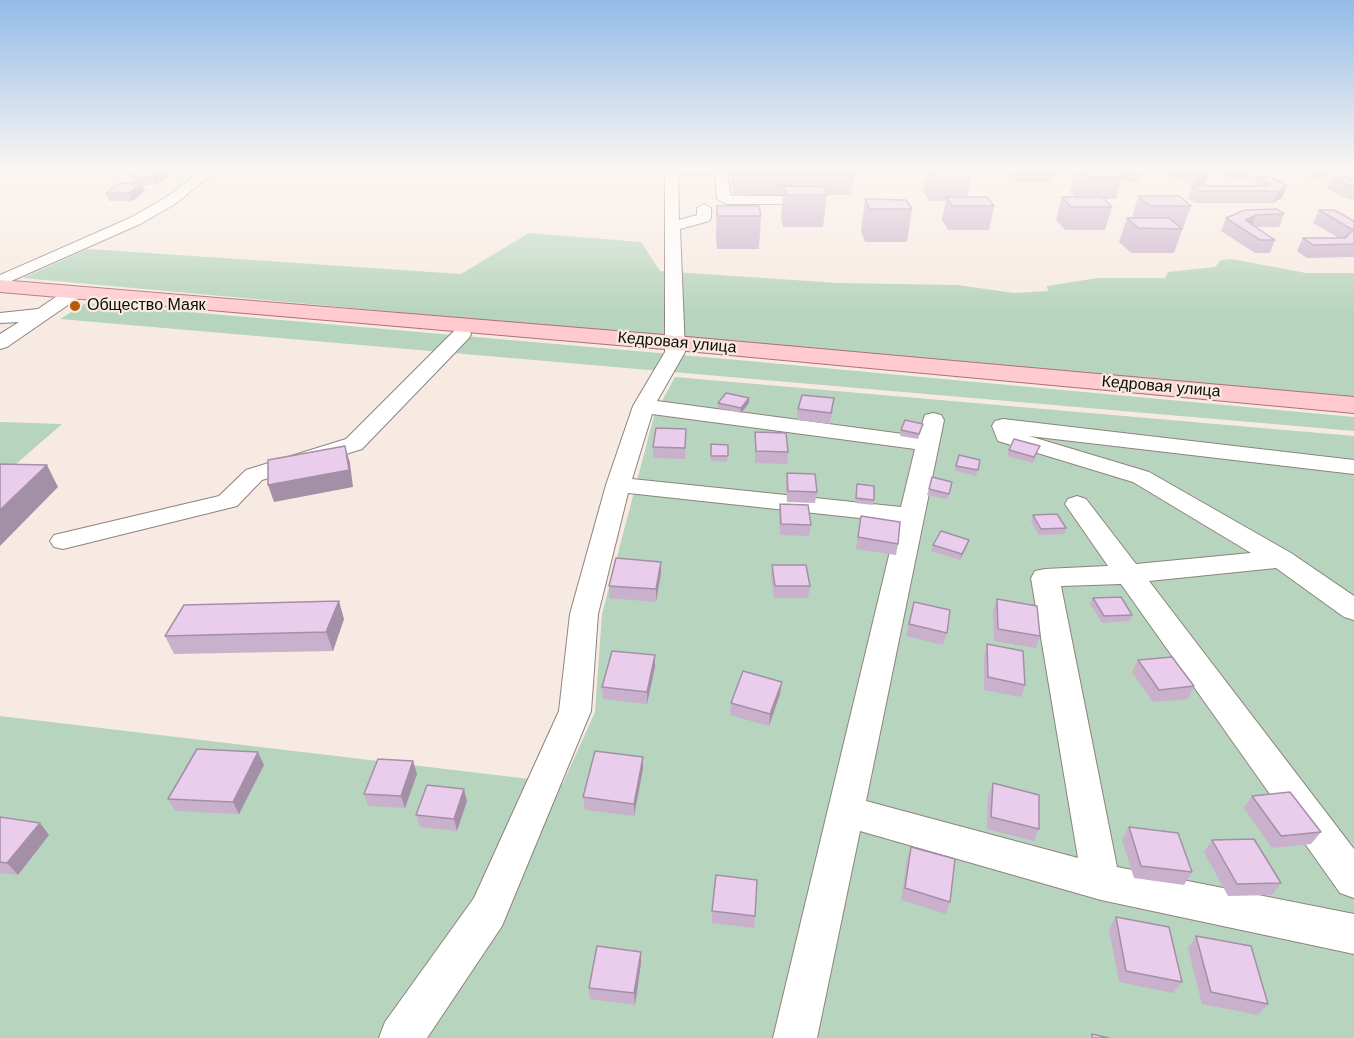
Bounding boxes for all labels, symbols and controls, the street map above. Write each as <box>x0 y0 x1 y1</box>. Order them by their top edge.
place label: Общество Маяк <box>87 296 206 316</box>
marker: Общество Маяк <box>68 299 82 313</box>
street label: Кедровая улица <box>617 328 737 358</box>
street label: Кедровая улица <box>1101 372 1221 402</box>

